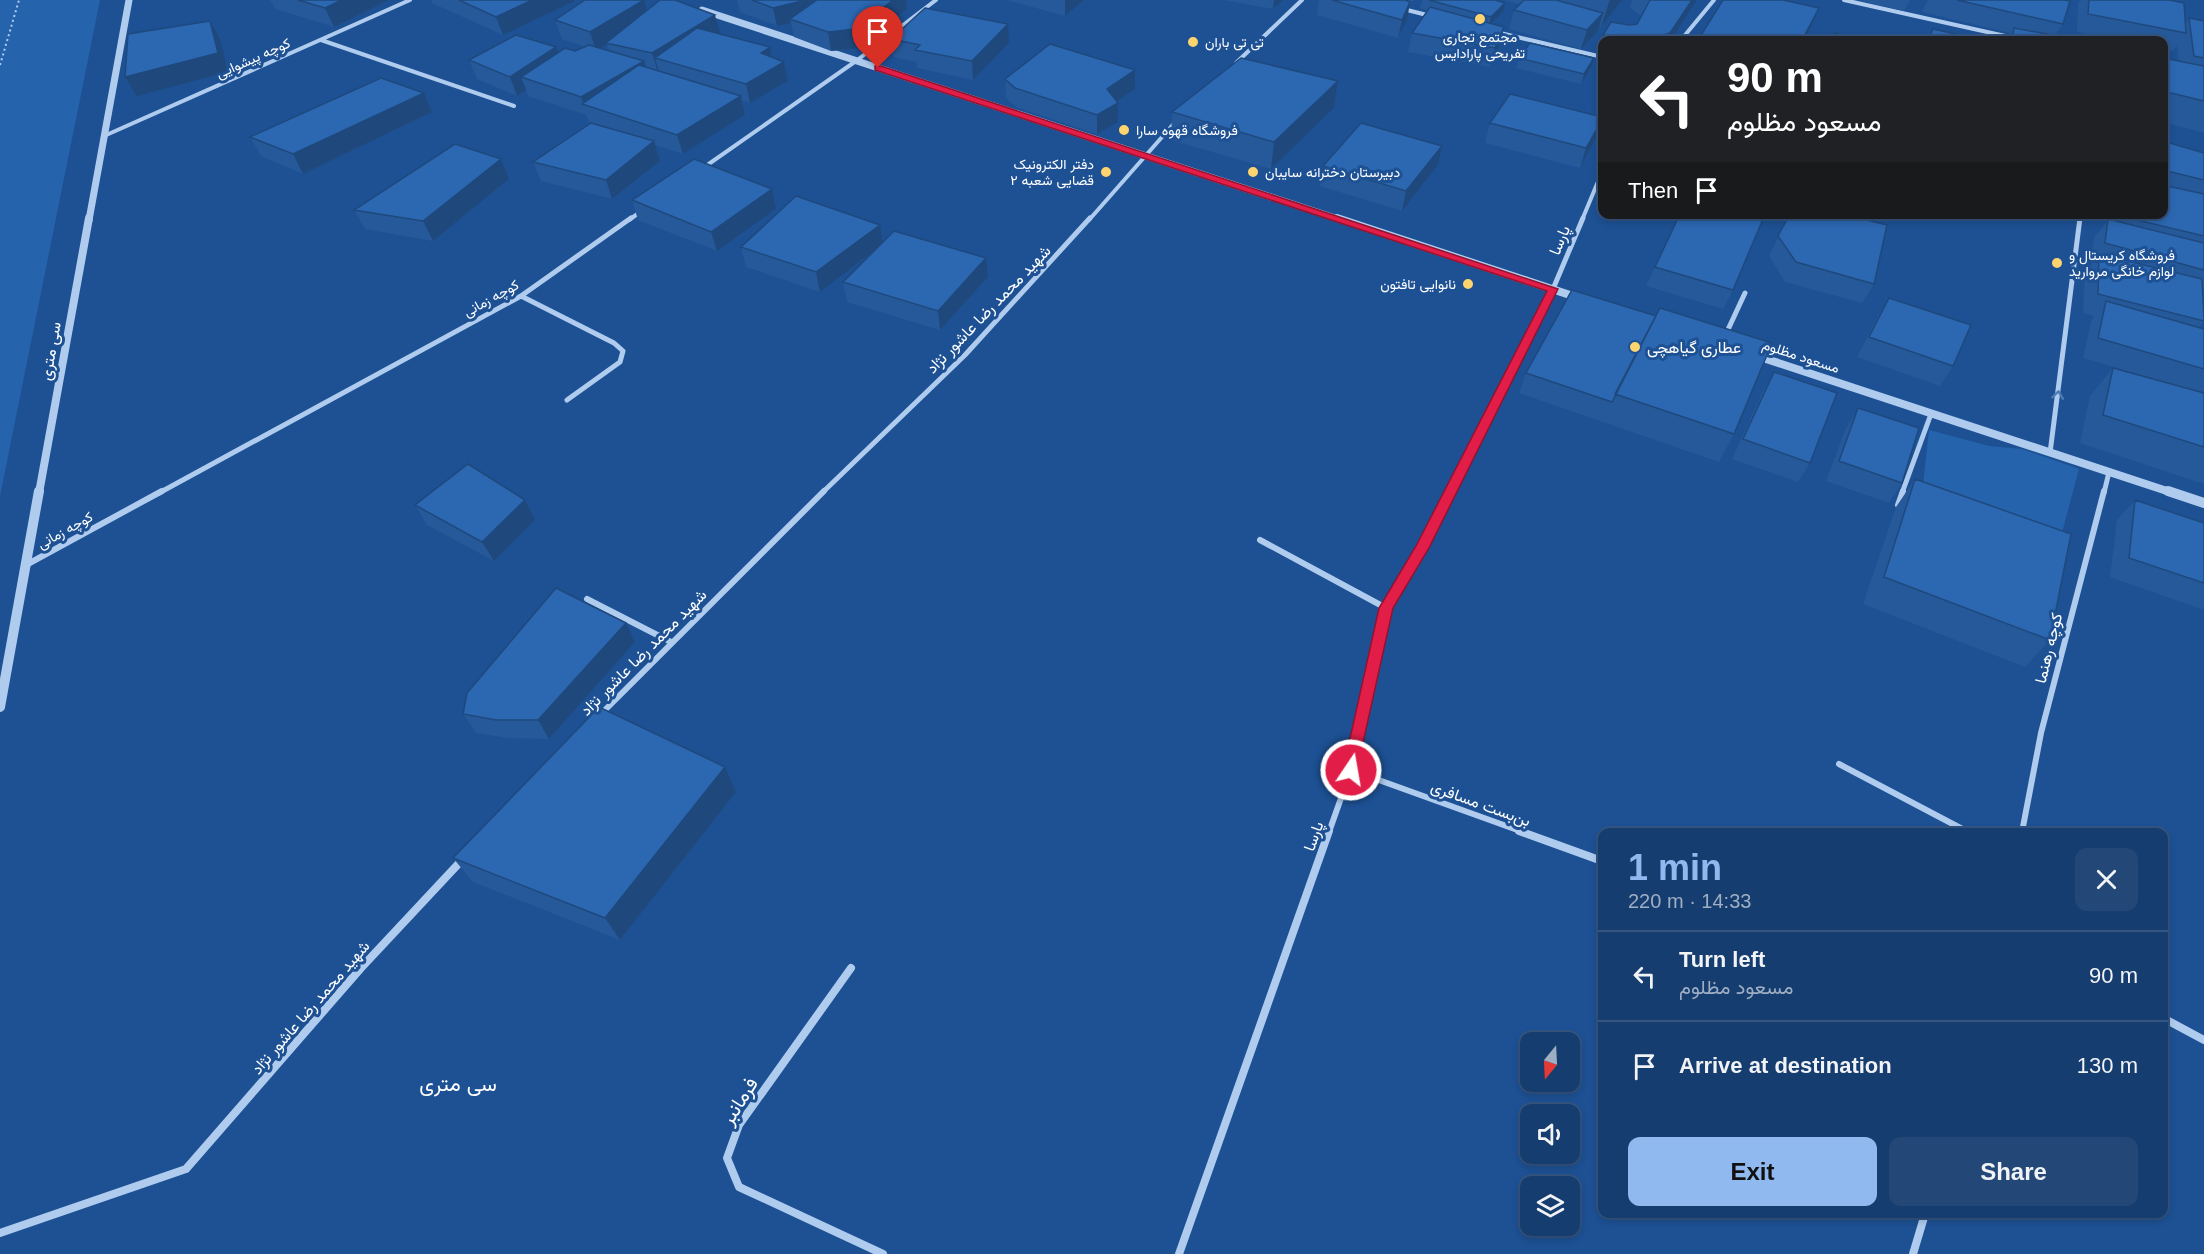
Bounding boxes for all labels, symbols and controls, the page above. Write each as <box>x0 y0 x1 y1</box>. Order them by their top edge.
pin <box>852 6 903 68</box>
marker: مجتمع تجاری تفریحی پارادایس <box>1473 12 1487 26</box>
icon: arrive <box>861 15 894 48</box>
place label: مجتمع تجاری تفریحی پارادایس <box>1435 29 1525 63</box>
place label: تی تی باران <box>1205 34 1264 51</box>
street label: کوچه پیشوایی <box>213 35 293 83</box>
marker: تی تی باران <box>1186 35 1200 49</box>
text: 90 m <box>1727 54 1823 101</box>
icon: left <box>1628 60 1706 138</box>
text: مسعود مظلوم <box>1727 107 1881 137</box>
place label: فروشگاه قهوه سارا <box>1136 122 1238 139</box>
marker: فروشگاه قهوه سارا <box>1117 123 1131 137</box>
place label: دفتر الکترونیک قضایی شعبه ۲ <box>1010 156 1094 189</box>
place label: دبیرستان دخترانه سایبان <box>1265 164 1400 181</box>
marker: دفتر الکترونیک قضایی شعبه ۲ <box>1099 165 1113 179</box>
marker: دبیرستان دخترانه سایبان <box>1246 165 1260 179</box>
icon: arrive <box>1690 174 1723 207</box>
text: Then <box>1628 178 1678 203</box>
street label: پارسا <box>1546 223 1576 259</box>
street label: شهید محمد رضا عاشور نژاد <box>923 242 1055 378</box>
place label: فروشگاه کریستال و لوازم خانگی مروارید <box>2069 247 2175 280</box>
marker: فروشگاه کریستال و لوازم خانگی مروارید <box>2050 256 2064 270</box>
street label: کوچه زمانی <box>461 276 522 322</box>
place label: نانوایی تافتون <box>1380 276 1456 293</box>
marker: نانوایی تافتون <box>1461 277 1475 291</box>
street label: سی متری <box>37 320 66 382</box>
street label: مسعود مظلوم <box>1760 336 1842 377</box>
place label: عطاری گیاهچی <box>1647 339 1741 359</box>
marker: عطاری گیاهچی <box>1628 340 1642 354</box>
one-way arrow <box>2051 390 2064 399</box>
street label: کوچه زمانی <box>35 508 96 554</box>
street label: شهید محمد رضا عاشور نژاد <box>577 586 711 720</box>
street label: کوچه رهنما <box>2032 611 2068 686</box>
position arrow <box>1319 738 1383 802</box>
street label: بن‌بست مسافری <box>1428 778 1533 831</box>
street label: پارسا <box>1300 819 1329 854</box>
text: 1 min <box>1628 847 1722 888</box>
button: close <box>2075 848 2138 911</box>
text: 220 m · 14:33 <box>1628 890 1751 912</box>
street label: شهید محمد رضا عاشور نژاد <box>248 937 374 1079</box>
text: Turn left <box>1679 947 1765 972</box>
icon: left <box>1628 960 1661 993</box>
text: 90 m <box>2089 963 2138 988</box>
text: مسعود مظلوم <box>1679 976 1793 998</box>
north arrow <box>1520 1032 1580 1092</box>
map controls <box>1520 1032 1580 1236</box>
icon: arrive <box>1628 1050 1661 1083</box>
text: Arrive at destination <box>1679 1053 1892 1078</box>
text: 130 m <box>2077 1053 2138 1078</box>
district label: سی متری <box>419 1072 497 1097</box>
street label: فرمانبر <box>715 1073 764 1131</box>
button: sound <box>1520 1104 1580 1164</box>
button: Exit <box>1628 1137 1877 1206</box>
button: Share <box>1889 1137 2138 1206</box>
button: layers <box>1520 1176 1580 1236</box>

